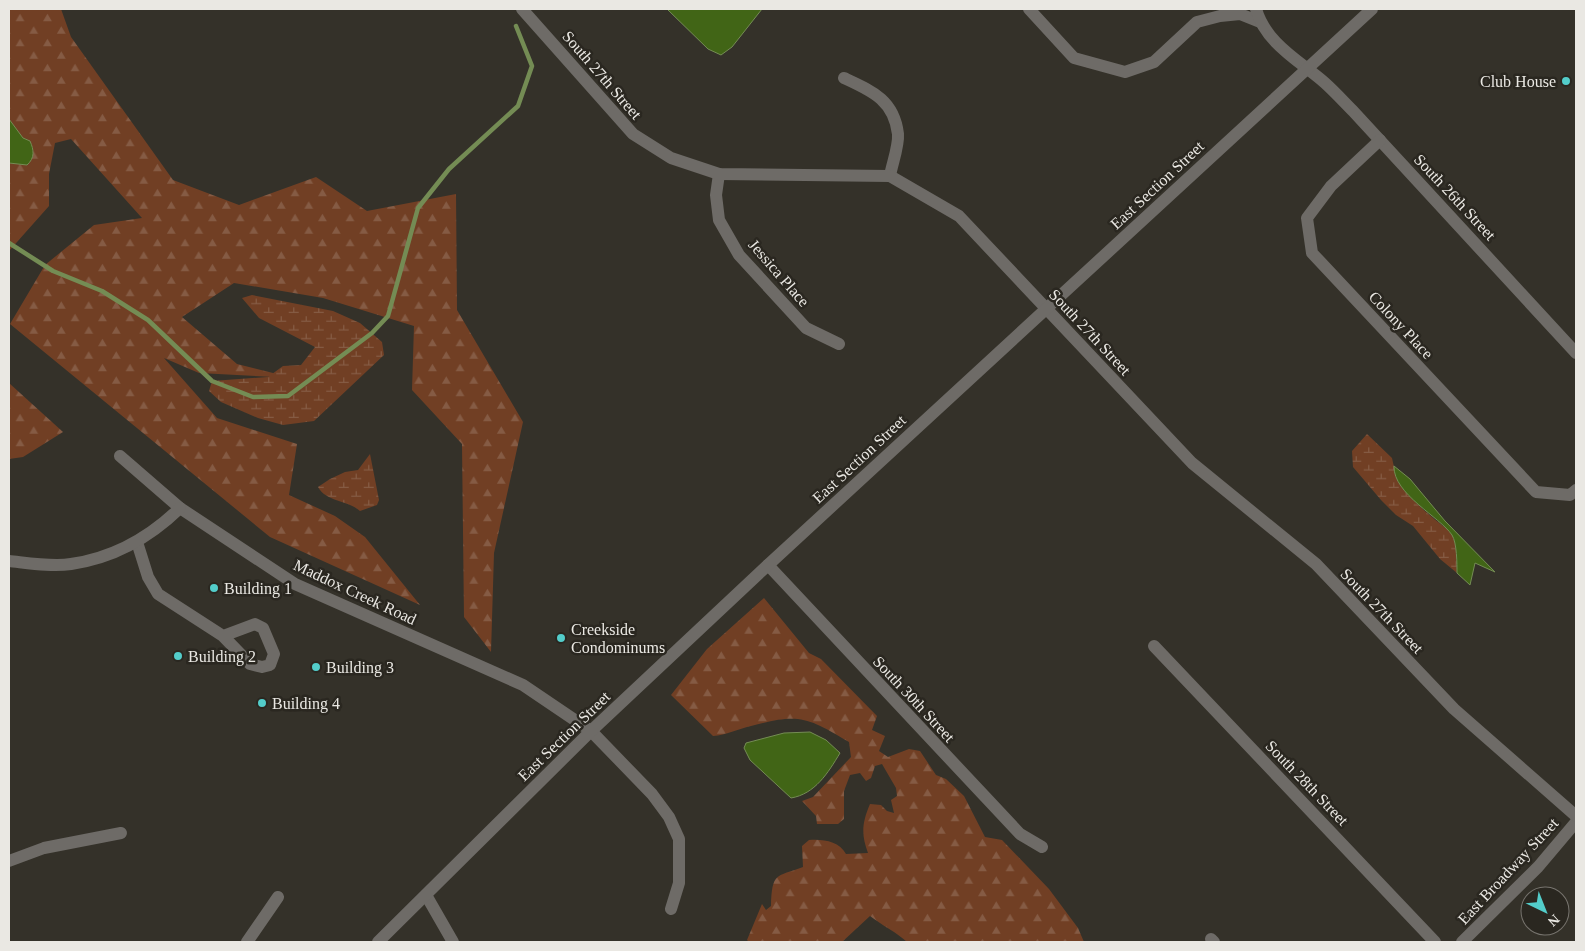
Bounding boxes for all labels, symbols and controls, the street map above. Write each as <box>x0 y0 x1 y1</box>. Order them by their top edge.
street label: South 27th Street <box>559 27 645 123</box>
place label: Club House <box>1480 73 1556 90</box>
marker: Club House <box>1560 75 1572 87</box>
street label: East Section Street <box>1107 137 1207 232</box>
street label: South 26th Street <box>1411 151 1499 244</box>
street label: Jessica Place <box>745 236 813 310</box>
street label: South 27th Street <box>1046 286 1134 379</box>
street label: Colony Place <box>1365 288 1436 363</box>
street label: East Section Street <box>809 411 909 506</box>
street label: Maddox Creek Road <box>291 556 419 628</box>
street label: South 27th Street <box>1337 565 1427 657</box>
place label: Building 1 <box>224 580 292 598</box>
marker: Building 1 <box>208 582 220 594</box>
place label: Creekside Condominums <box>571 621 665 656</box>
marker: Creekside Condominums <box>555 632 567 644</box>
place label: Building 2 <box>188 648 256 666</box>
marker: Building 2 <box>172 650 184 662</box>
street label: South 30th Street <box>870 653 958 746</box>
place label: Building 3 <box>326 659 394 677</box>
marker: Building 3 <box>310 661 322 673</box>
street label: East Section Street <box>515 688 614 784</box>
place label: Building 4 <box>272 695 340 713</box>
marker: Building 4 <box>256 697 268 709</box>
street label: South 28th Street <box>1262 737 1352 829</box>
street label: East Broadway Street <box>1455 814 1563 928</box>
north arrow <box>1520 886 1570 936</box>
text: N <box>1545 911 1562 929</box>

